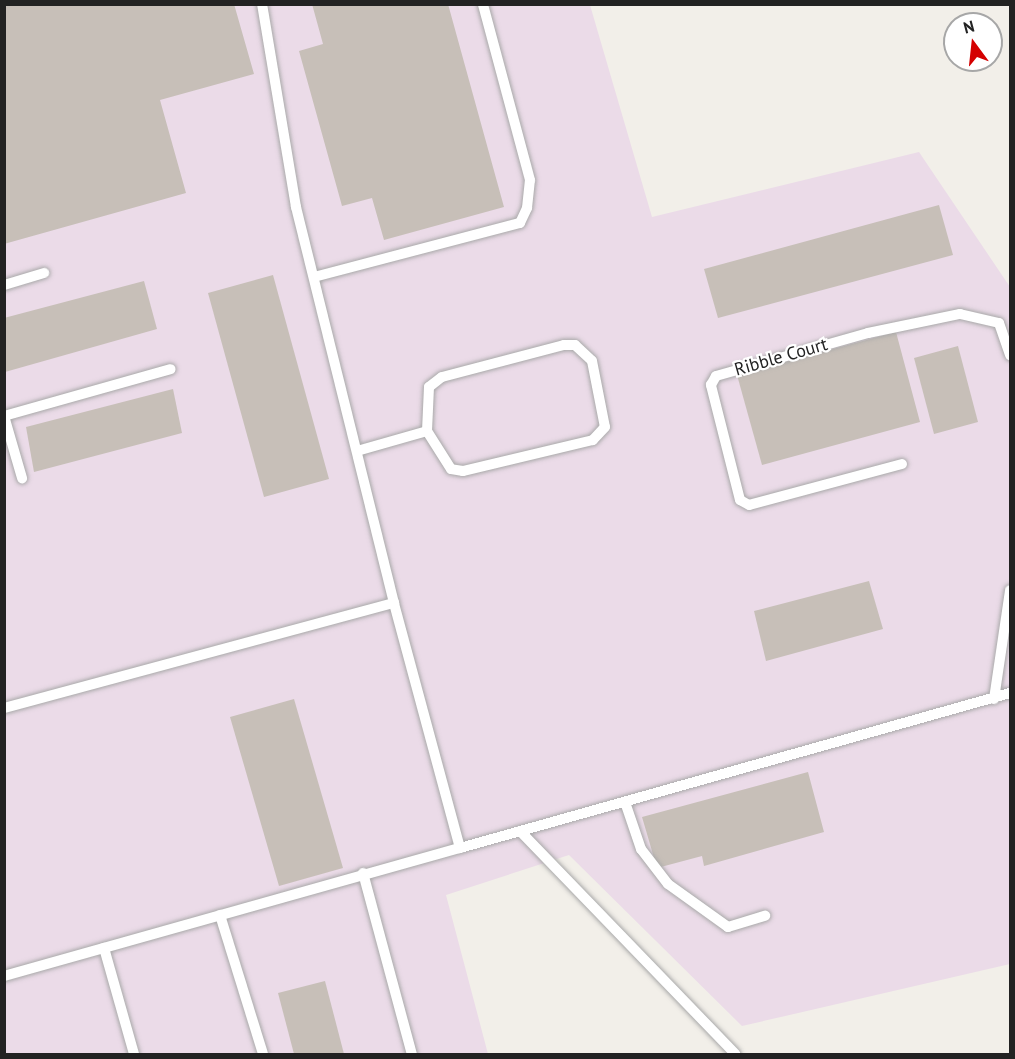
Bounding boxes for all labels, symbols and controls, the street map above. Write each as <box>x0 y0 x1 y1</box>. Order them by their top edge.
north arrow <box>943 12 1003 72</box>
text: N <box>961 16 977 38</box>
street label: Ribble Court <box>732 333 830 381</box>

